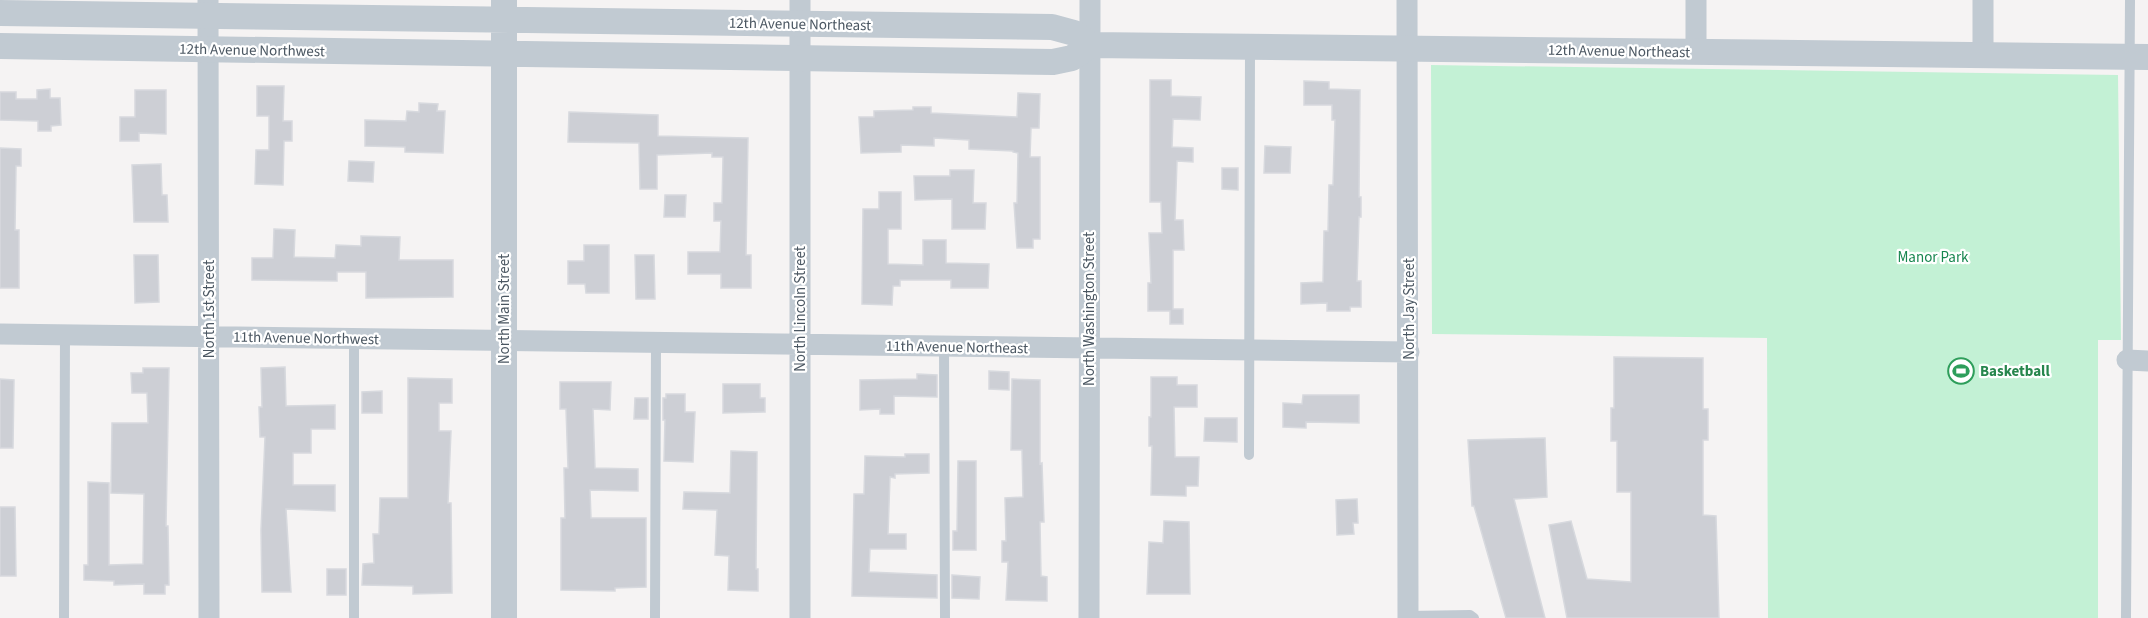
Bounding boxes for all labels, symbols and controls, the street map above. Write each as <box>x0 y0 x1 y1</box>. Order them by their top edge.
street label: 12th Avenue Northeast <box>729 13 871 36</box>
street label: 12th Avenue Northwest <box>179 39 325 62</box>
street label: 12th Avenue Northeast <box>1548 40 1690 63</box>
street label: North Washington Street <box>1079 232 1100 386</box>
street label: North Lincoln Street <box>790 246 811 372</box>
park label: Manor Park <box>1897 247 1969 268</box>
street label: North Main Street <box>494 254 515 364</box>
street label: North Jay Street <box>1399 258 1420 360</box>
street label: North 1st Street <box>199 260 220 358</box>
street label: 11th Avenue Northwest <box>233 327 379 350</box>
street label: 11th Avenue Northeast <box>886 336 1028 359</box>
sports icon: Basketball <box>1946 356 1976 386</box>
place label: Basketball <box>1980 361 2050 382</box>

